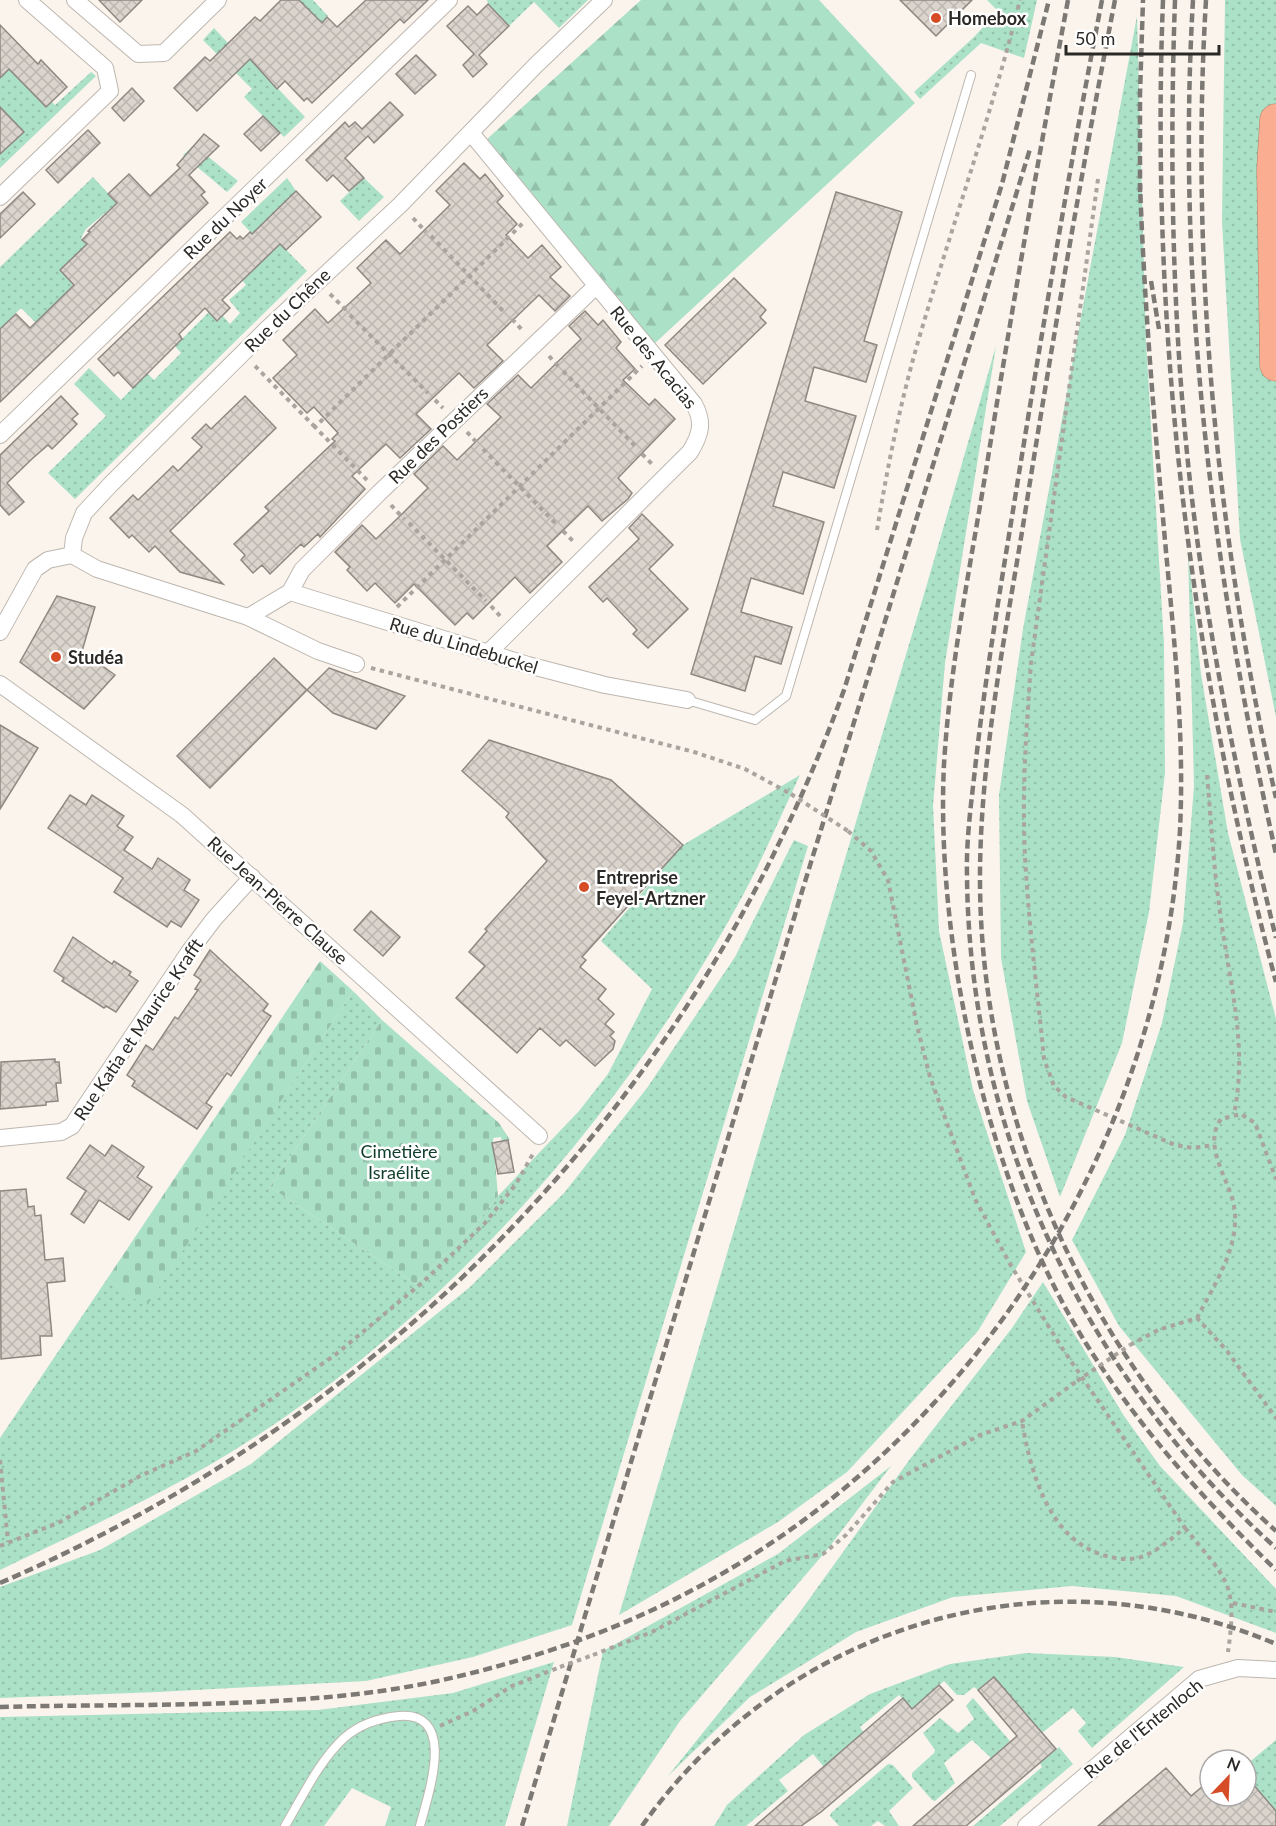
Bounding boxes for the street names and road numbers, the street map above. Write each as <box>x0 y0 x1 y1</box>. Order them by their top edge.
street label: Rue du Noyer <box>178 172 272 264</box>
street label: Rue du Chêne <box>239 264 335 356</box>
street label: Rue des Acacias <box>606 301 702 413</box>
street label: Rue des Postiers <box>384 382 493 488</box>
street label: Rue du Lindebuckel <box>387 612 541 678</box>
street label: Rue Jean-Pierre Clause <box>203 831 353 969</box>
street label: Rue Katia et Maurice Krafft <box>69 934 207 1124</box>
street label: Rue de l'Entenloch <box>1079 1673 1207 1783</box>

